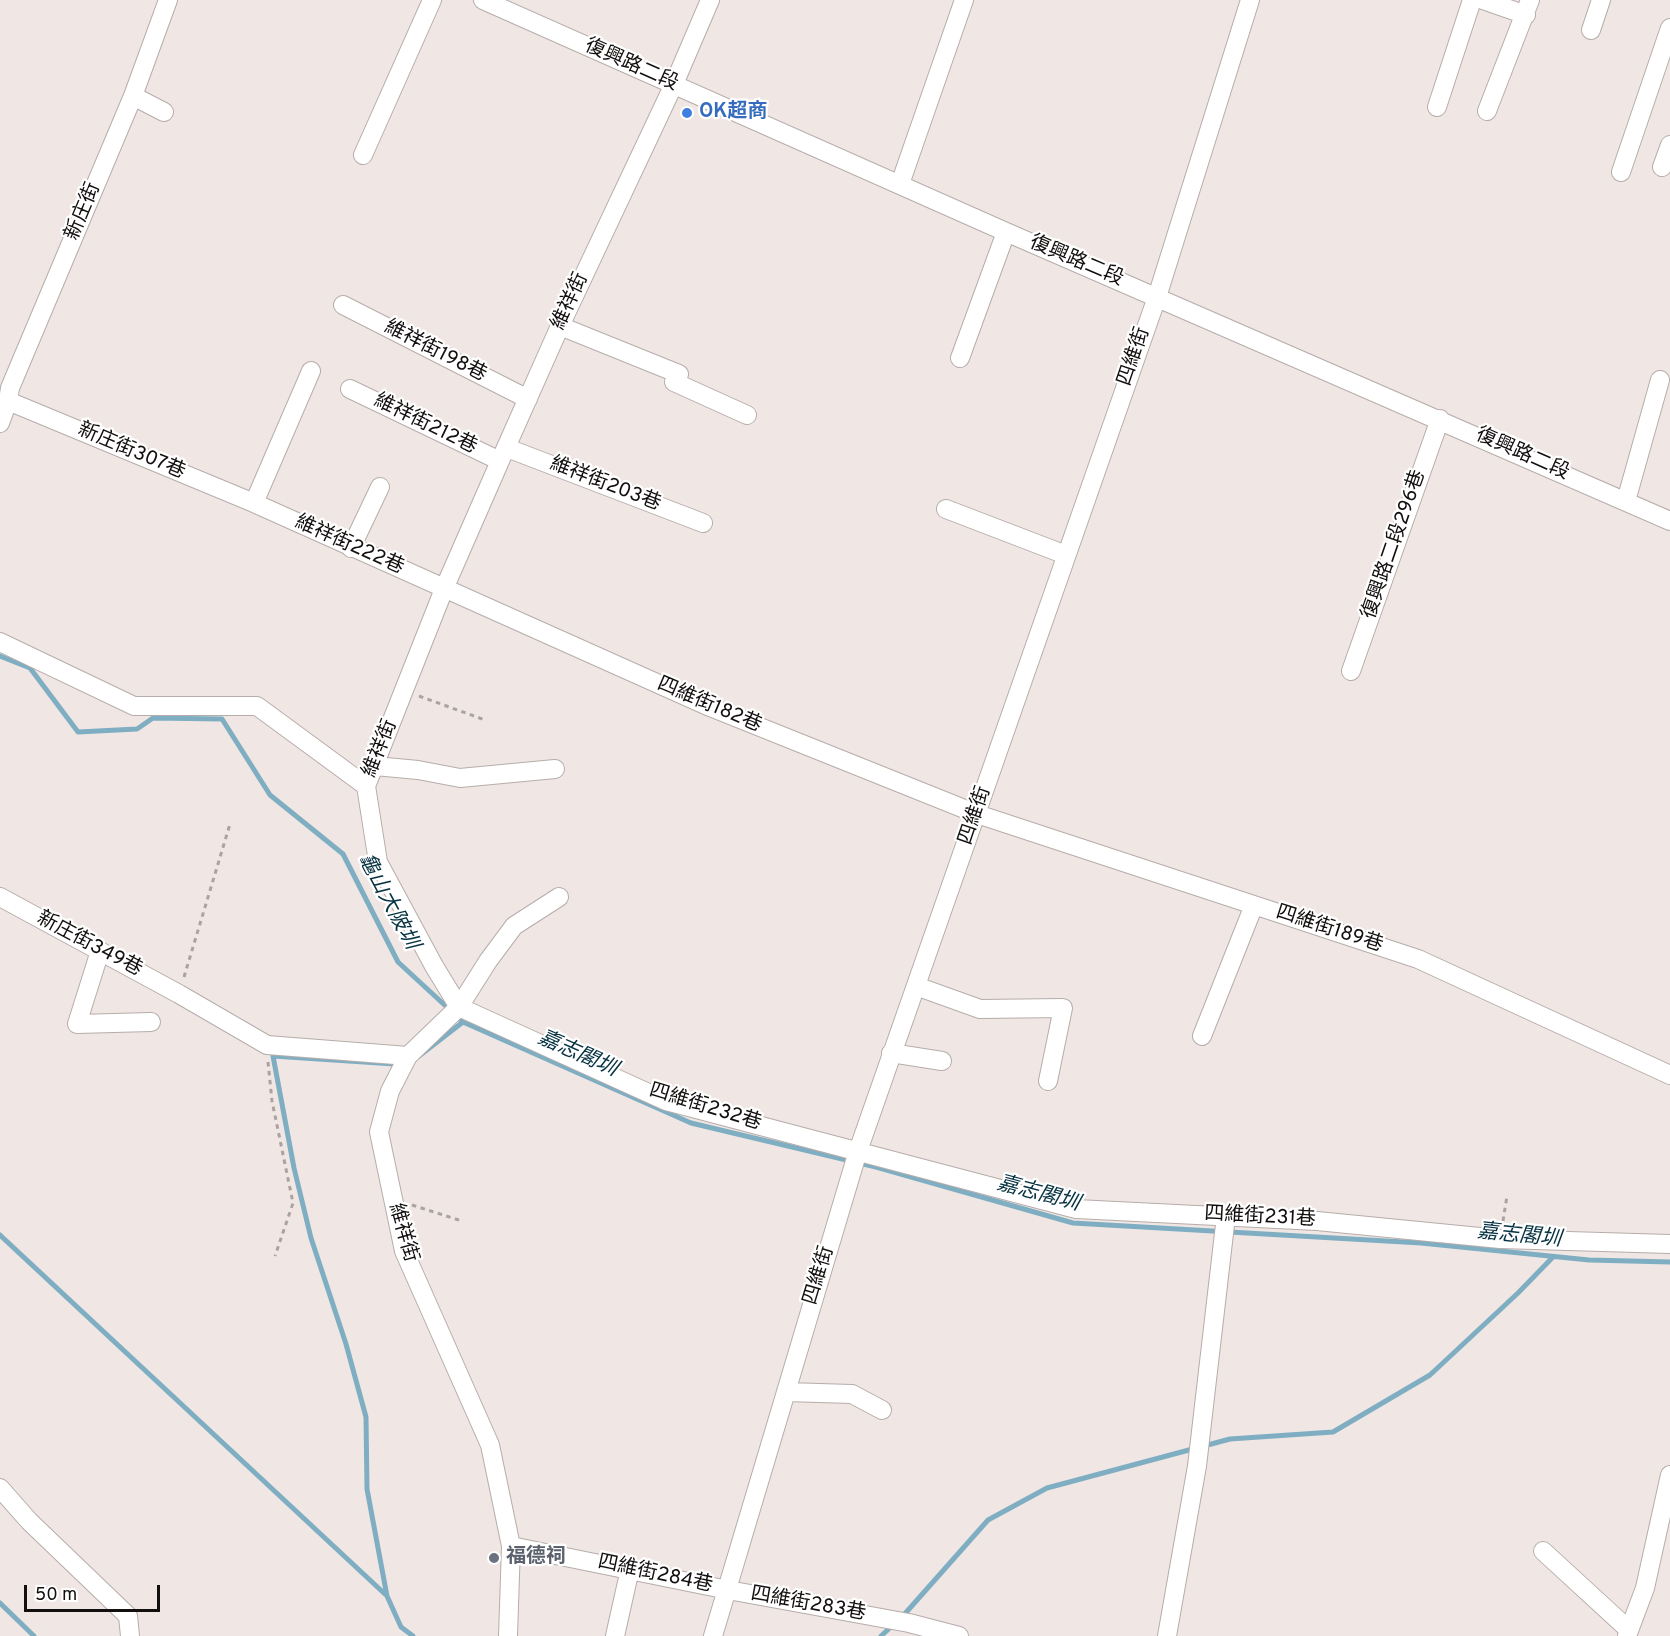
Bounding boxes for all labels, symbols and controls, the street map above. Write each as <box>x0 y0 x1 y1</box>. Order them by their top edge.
street label: 復興路二段 <box>580 35 682 97</box>
place label: OK超商 <box>699 101 768 125</box>
marker: OK超商 <box>680 106 694 120</box>
street label: 新庄街 <box>61 180 107 244</box>
street label: 復興路二段 <box>1025 231 1127 293</box>
street label: 維祥街 <box>547 270 595 334</box>
street label: 維祥街198巷 <box>380 316 490 388</box>
street label: 四維街 <box>1114 325 1156 389</box>
street label: 維祥街212巷 <box>369 390 481 460</box>
street label: 新庄街307巷 <box>74 419 188 485</box>
street label: 復興路二段 <box>1471 424 1573 486</box>
street label: 維祥街203巷 <box>546 453 664 517</box>
street label: 復興路二段296巷 <box>1358 467 1432 623</box>
street label: 維祥街222巷 <box>291 511 407 581</box>
street label: 四維街182巷 <box>653 673 765 739</box>
street label: 維祥街 <box>359 717 403 781</box>
street label: 四維街 <box>955 784 997 848</box>
water label: 龜山大陂圳 <box>351 850 423 954</box>
street label: 四維街189巷 <box>1272 901 1386 959</box>
street label: 新庄街349巷 <box>32 907 146 983</box>
water label: 嘉志閣圳 <box>534 1026 620 1084</box>
street label: 四維街232巷 <box>646 1080 764 1136</box>
water label: 嘉志閣圳 <box>994 1172 1082 1218</box>
street label: 維祥街 <box>382 1201 422 1265</box>
street label: 四維街231巷 <box>1204 1203 1316 1233</box>
water label: 嘉志閣圳 <box>1476 1220 1562 1254</box>
street label: 四維街 <box>800 1244 840 1308</box>
place label: 福德祠 <box>506 1546 566 1570</box>
marker: 福德祠 <box>487 1551 501 1565</box>
street label: 四維街284巷 <box>595 1551 715 1599</box>
scale bar <box>27 1573 164 1611</box>
street label: 四維街283巷 <box>749 1583 867 1627</box>
text: 50 m <box>35 1584 77 1607</box>

